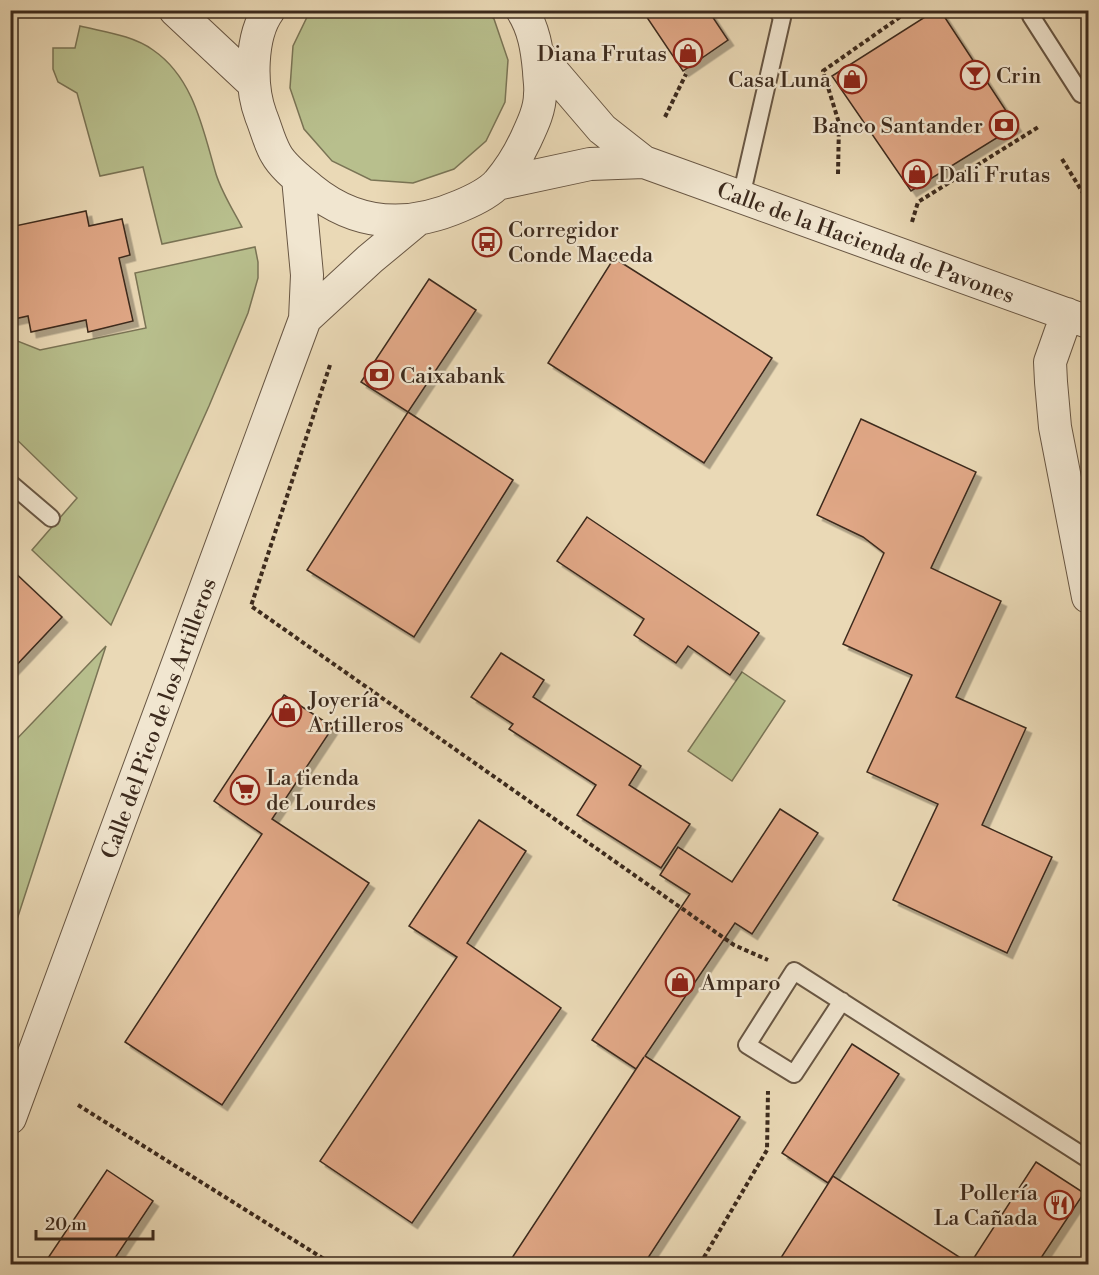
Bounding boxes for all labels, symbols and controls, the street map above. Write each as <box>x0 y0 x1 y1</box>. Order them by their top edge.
shop icon: Diana Frutas <box>672 37 704 69</box>
place label: Diana Frutas <box>537 41 667 68</box>
bar icon: Crin <box>959 59 991 91</box>
shop icon: Casa Luna <box>836 63 868 95</box>
place label: Crin <box>996 63 1041 90</box>
place label: Casa Luna <box>728 67 832 94</box>
bank icon: Banco Santander <box>988 109 1020 141</box>
place label: Banco Santander <box>812 113 983 140</box>
shop icon: Dali Frutas <box>901 158 933 190</box>
place label: Dali Frutas <box>938 162 1050 189</box>
street label: Calle de la Hacienda de Pavones <box>713 177 1018 310</box>
place label: Corregidor Conde Maceda <box>508 217 654 269</box>
bus stop icon: Corregidor Conde Maceda <box>471 226 503 258</box>
bank icon: Caixabank <box>363 359 395 391</box>
place label: Caixabank <box>400 363 506 390</box>
street label: Calle del Pico de los Artilleros <box>96 574 223 863</box>
place label: Joyería Artilleros <box>307 687 404 739</box>
shop icon: Joyería Artilleros <box>271 696 303 728</box>
place label: La tienda de Lourdes <box>266 765 376 817</box>
supermarket icon: La tienda de Lourdes <box>229 774 261 806</box>
shop icon: Amparo <box>664 966 696 998</box>
place label: Amparo <box>700 970 781 997</box>
place label: Pollería La Cañada <box>934 1180 1039 1232</box>
restaurant icon: Pollería La Cañada <box>1043 1189 1075 1221</box>
scale bar <box>36 1203 153 1241</box>
text: 20 m <box>45 1213 87 1236</box>

